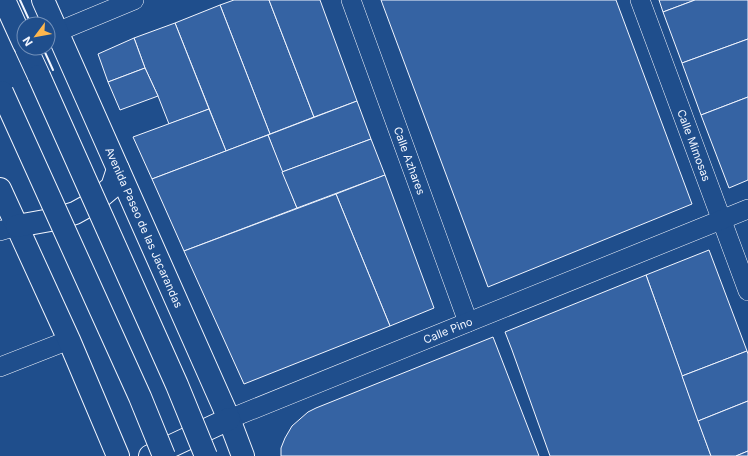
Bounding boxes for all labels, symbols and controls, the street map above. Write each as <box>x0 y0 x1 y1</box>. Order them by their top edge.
north arrow <box>16 16 56 56</box>
text: N <box>19 34 36 49</box>
street label: Calle Mimosas <box>674 107 714 183</box>
street label: Calle Azhares <box>391 125 428 197</box>
street label: Avenida Paseo de las Jacarandas <box>102 145 186 310</box>
street label: Calle Pino <box>421 314 475 347</box>

